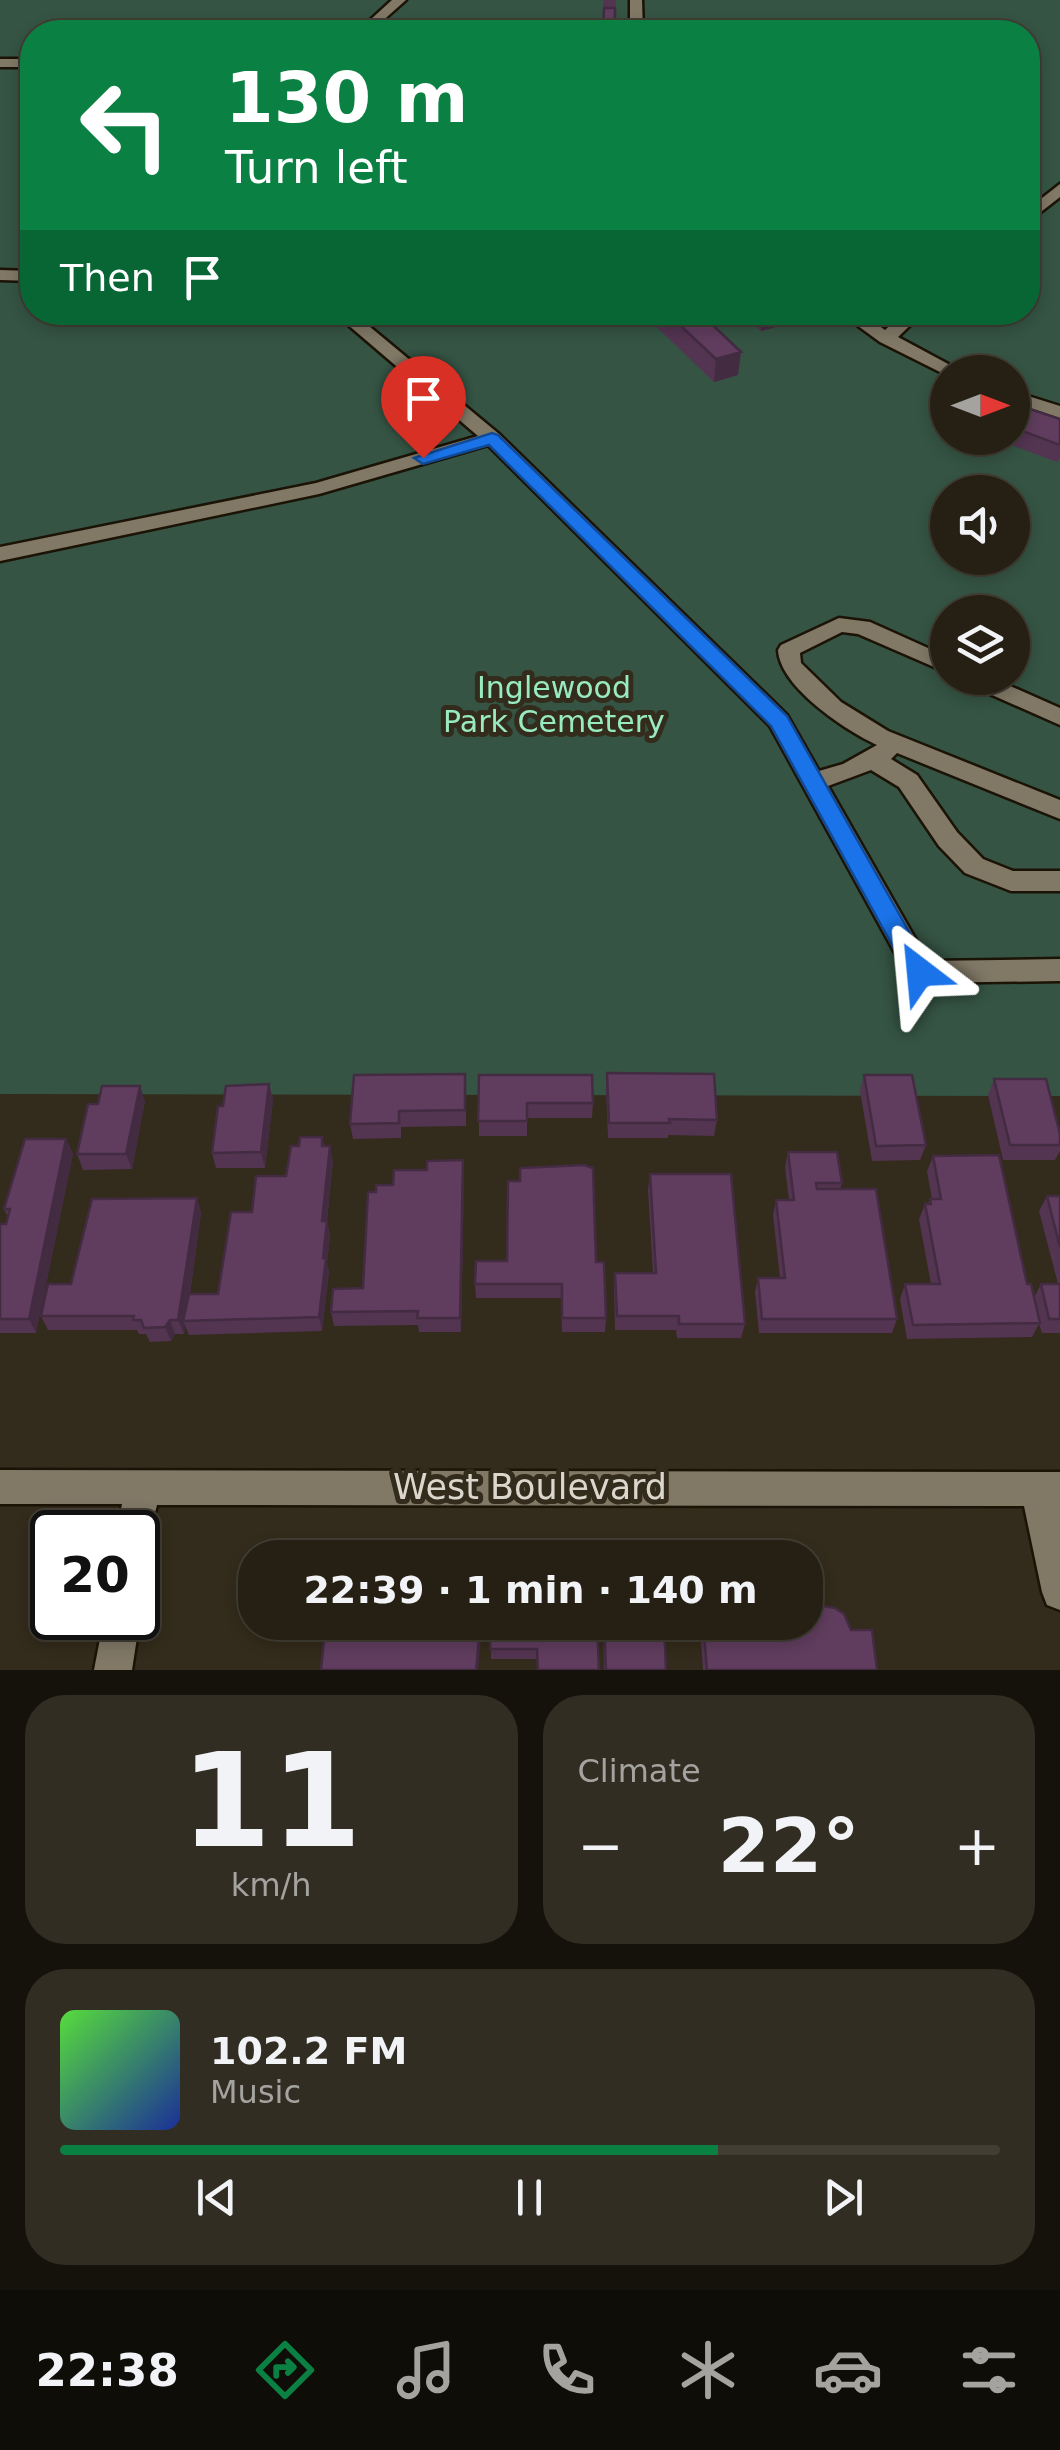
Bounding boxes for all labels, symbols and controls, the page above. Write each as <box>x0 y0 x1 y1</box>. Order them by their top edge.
text: 130 m <box>225 57 468 139</box>
icon: left <box>60 60 190 190</box>
text: Turn left <box>225 141 408 194</box>
icon: arrive <box>175 250 230 305</box>
text: Then <box>60 256 155 300</box>
north arrow <box>930 355 1030 455</box>
map controls <box>930 355 1030 695</box>
pin <box>381 356 466 459</box>
icon: arrive <box>396 371 451 426</box>
button: sound <box>930 475 1030 575</box>
button: layers <box>930 595 1030 695</box>
park label: Inglewood Park Cemetery <box>443 670 665 739</box>
position arrow <box>868 920 972 1024</box>
street label: West Boulevard <box>393 1467 667 1507</box>
speed limit sign: 20 <box>30 1510 160 1640</box>
text: 22:39 · 1 min · 140 m <box>303 1568 758 1612</box>
text: 11 <box>181 1725 362 1877</box>
text: Climate <box>578 1752 701 1790</box>
text: 22° <box>718 1802 860 1890</box>
text: − <box>578 1814 624 1878</box>
text: + <box>954 1814 1000 1878</box>
text: km/h <box>231 1866 312 1904</box>
text: 102.2 FM <box>210 2029 407 2073</box>
text: Music <box>210 2073 301 2111</box>
icon: previous <box>189 2170 244 2225</box>
icon: pause <box>502 2170 557 2225</box>
icon: next <box>816 2170 871 2225</box>
icon: directions <box>250 2335 320 2405</box>
icon: music <box>391 2335 461 2405</box>
icon: phone <box>532 2335 602 2405</box>
icon: climate <box>673 2335 743 2405</box>
icon: car <box>813 2335 883 2405</box>
icon: filters <box>954 2335 1024 2405</box>
text: 22:38 <box>35 2344 179 2397</box>

